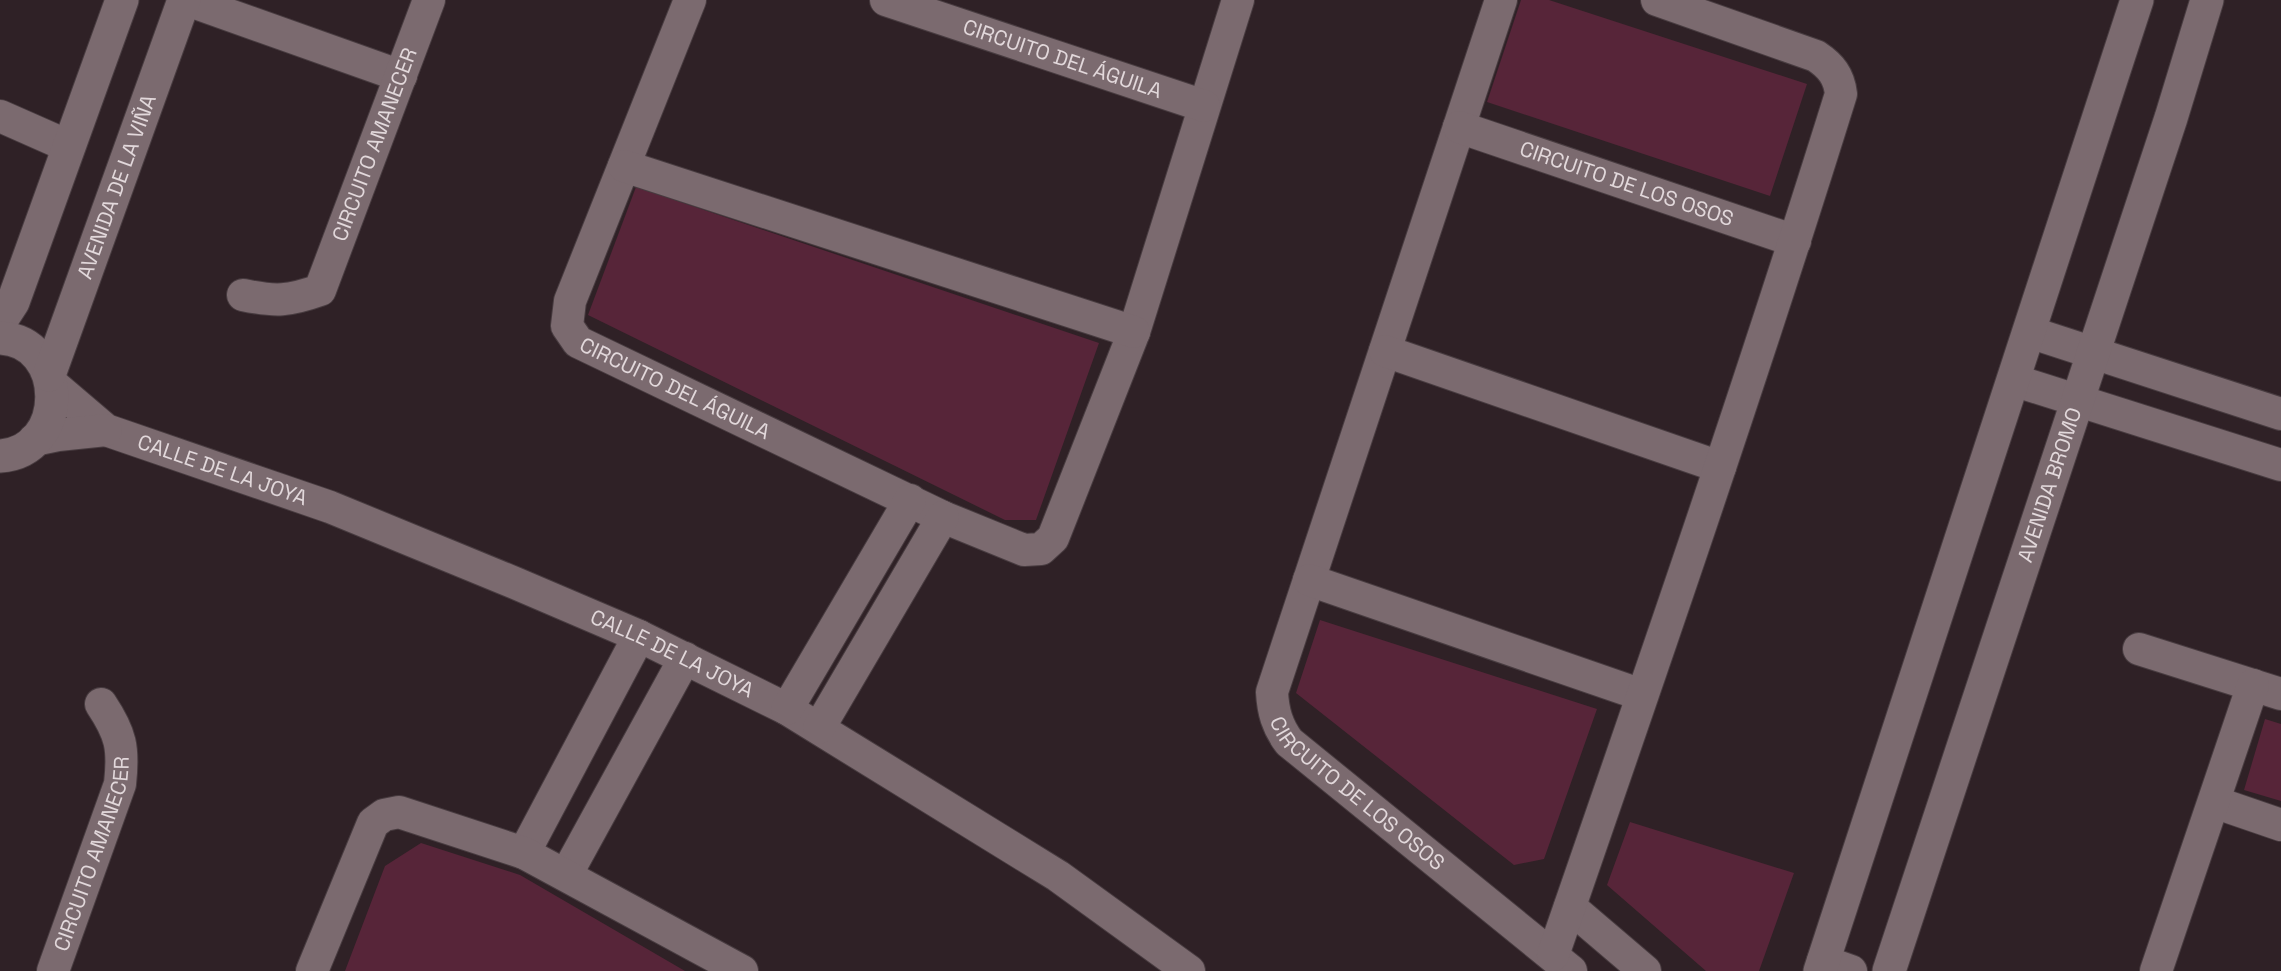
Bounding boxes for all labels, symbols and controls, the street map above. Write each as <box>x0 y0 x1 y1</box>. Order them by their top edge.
street label: CIRCUITO DEL ÁGUILA <box>960 13 1166 104</box>
street label: CIRCUITO AMANECER <box>326 44 423 245</box>
street label: AVENIDA DE LA VIÑA <box>71 91 162 283</box>
street label: CIRCUITO DE LOS OSOS <box>1516 135 1737 232</box>
street label: CIRCUITO DEL ÁGUILA <box>575 331 775 445</box>
street label: AVENIDA BROMO <box>2011 404 2087 566</box>
street label: CALLE DE LA JOYA <box>134 428 311 511</box>
street label: CALLE DE LA JOYA <box>586 603 758 704</box>
street label: CIRCUITO DE LOS OSOS <box>1264 712 1450 876</box>
street label: CIRCUITO AMANECER <box>47 756 135 955</box>

